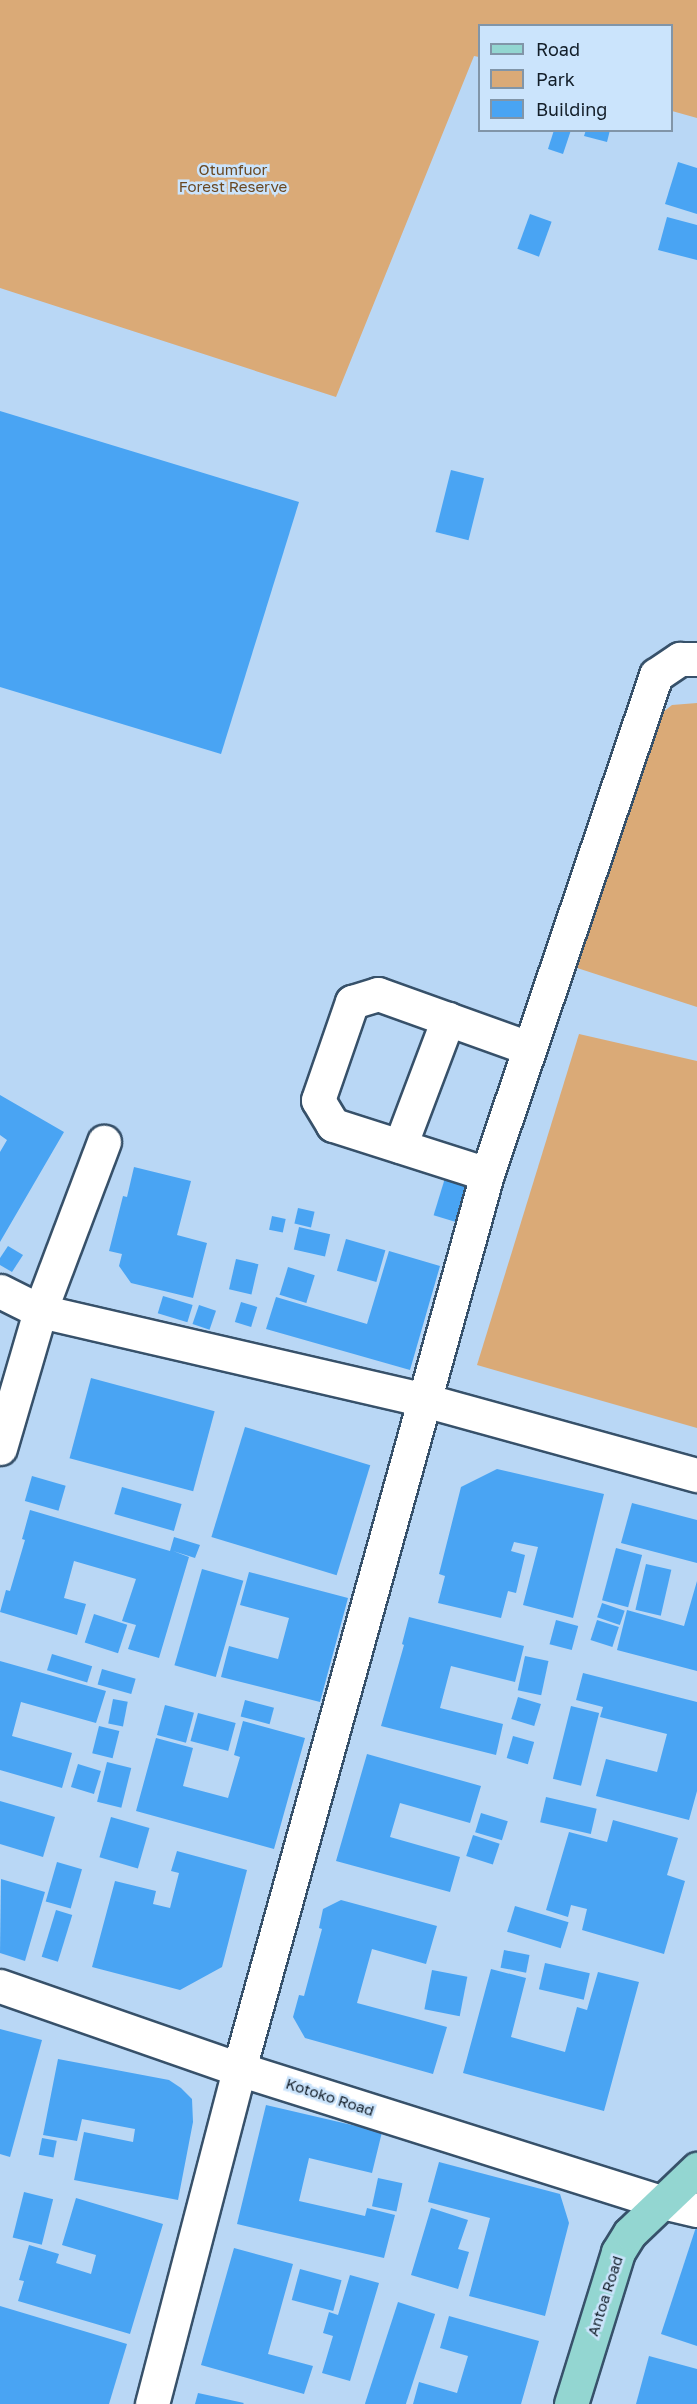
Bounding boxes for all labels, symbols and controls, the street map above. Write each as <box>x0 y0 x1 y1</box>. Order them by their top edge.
legend <box>478 24 673 132</box>
text: Road <box>536 38 580 60</box>
text: Park <box>536 68 575 90</box>
text: Building <box>536 98 607 120</box>
park label: Otumfuor Forest Reserve <box>179 160 287 195</box>
street label: Kotoko Road <box>284 2074 376 2120</box>
street label: Antoa Road <box>584 2254 626 2338</box>

